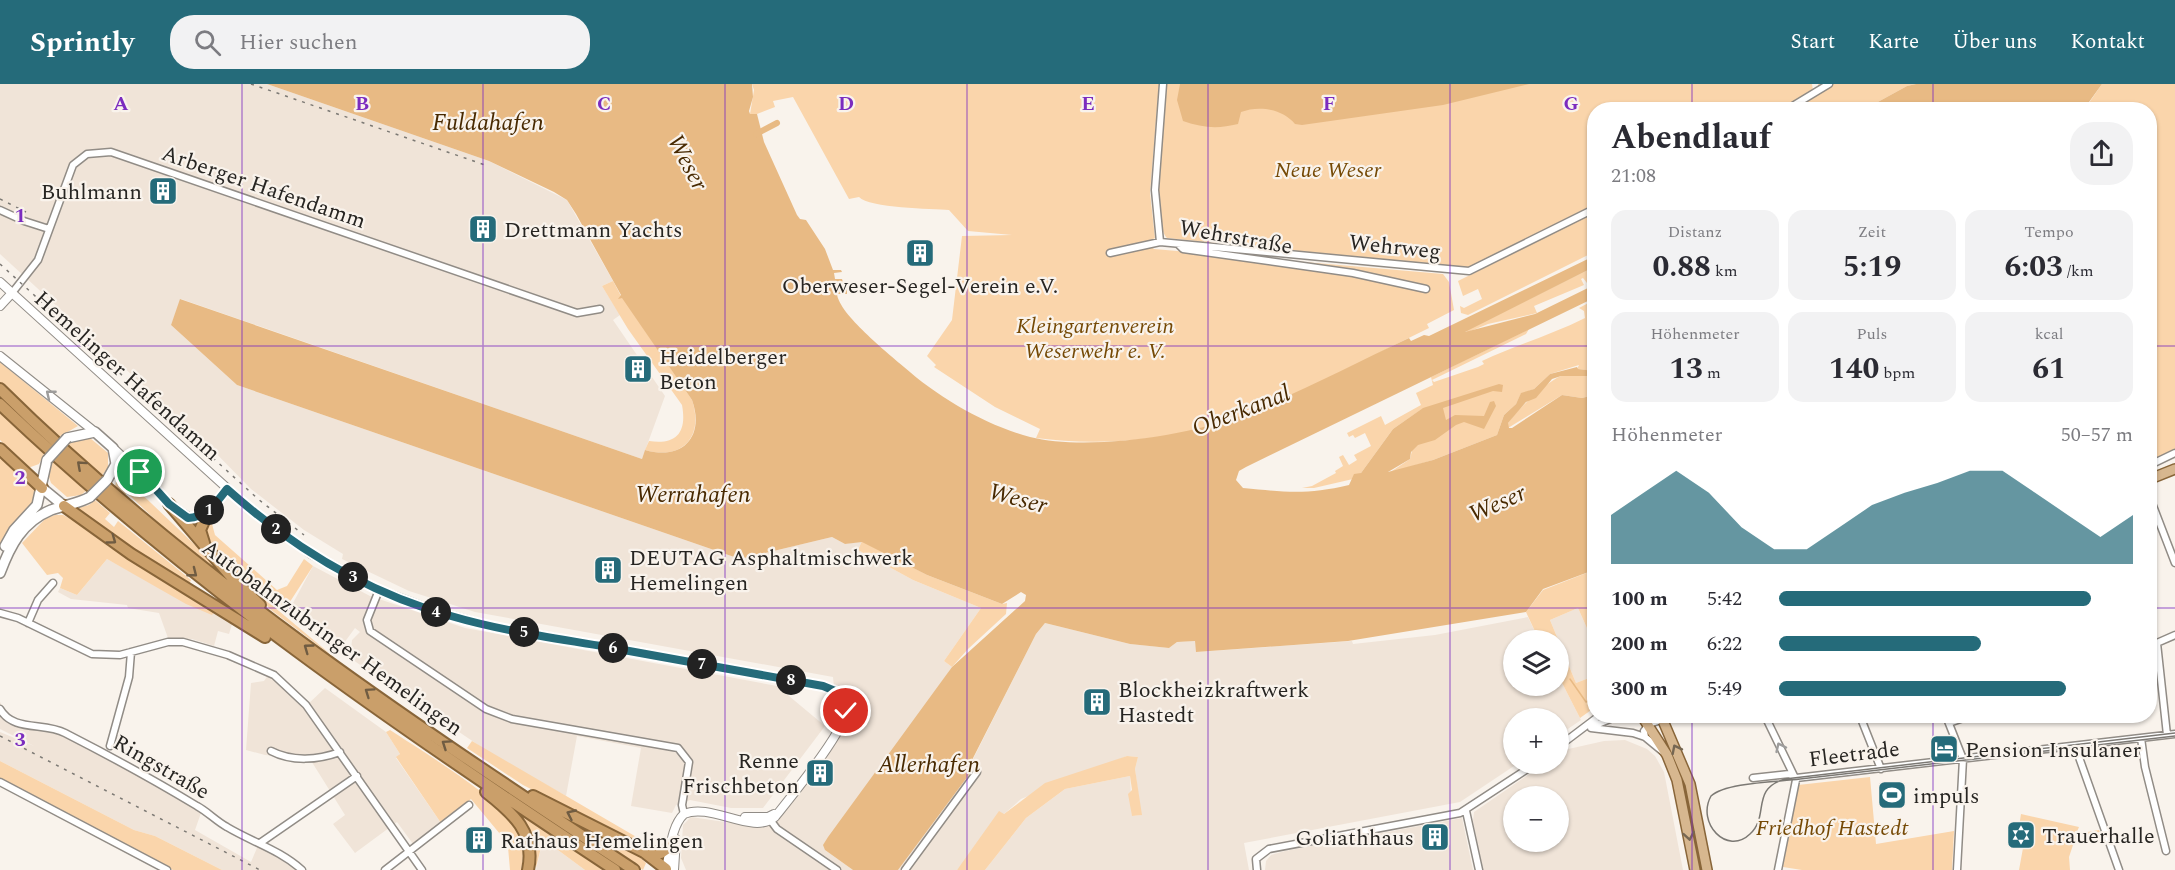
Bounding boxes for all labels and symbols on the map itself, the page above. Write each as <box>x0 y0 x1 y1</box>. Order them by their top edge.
text: A <box>113 89 129 119</box>
text: B <box>355 89 369 119</box>
text: C <box>597 89 611 119</box>
text: D <box>838 89 854 119</box>
text: E <box>1081 89 1095 119</box>
text: F <box>1323 89 1335 119</box>
text: G <box>1563 89 1579 119</box>
water label: Fuldahafen <box>432 105 544 141</box>
water label: Weser <box>657 128 717 198</box>
street label: Arberger Hafendamm <box>157 137 370 238</box>
park label: Neue Weser <box>1275 154 1382 187</box>
building icon: Buhlmann <box>147 175 179 207</box>
place label: Buhlmann <box>41 176 142 209</box>
text: 1 <box>14 201 26 231</box>
street label: Wehrstraße <box>1177 211 1295 264</box>
building icon: Drettmann Yachts <box>467 213 499 245</box>
place label: Drettmann Yachts <box>504 214 683 247</box>
street label: Wehrweg <box>1347 226 1443 269</box>
building icon: Oberweser-Segel-Verein e.V. <box>904 237 936 269</box>
place label: Oberweser-Segel-Verein e.V. <box>782 270 1058 303</box>
street label: Hemelinger Hafendamm <box>26 283 228 469</box>
park label: Kleingartenverein Weserwehr e. V. <box>1016 310 1174 368</box>
place label: Heidelberger Beton <box>659 341 787 399</box>
building icon: Heidelberger Beton <box>622 353 654 385</box>
water label: Oberkanal <box>1187 376 1296 446</box>
one-way arrow <box>46 391 57 402</box>
pin <box>114 446 165 497</box>
one-way arrow <box>77 461 87 472</box>
text: 2 <box>14 463 26 493</box>
water label: Weser <box>984 474 1052 524</box>
water label: Weser <box>1463 475 1533 532</box>
water label: Werrahafen <box>635 477 751 513</box>
pin: 1 <box>194 495 224 525</box>
pin: 2 <box>261 514 291 544</box>
street label: Autobahnzubringer Hemelingen <box>195 532 470 744</box>
one-way arrow <box>105 533 116 544</box>
place label: DEUTAG Asphaltmischwerk Hemelingen <box>629 542 913 600</box>
building icon: DEUTAG Asphaltmischwerk Hemelingen <box>592 554 624 586</box>
pin: 3 <box>338 562 368 592</box>
one-way arrow <box>186 566 197 577</box>
pin: 4 <box>421 597 451 627</box>
pin: 5 <box>509 617 539 647</box>
pin: 6 <box>598 633 628 663</box>
one-way arrow <box>304 644 315 655</box>
pin: 7 <box>687 649 717 679</box>
pin: 8 <box>776 665 806 695</box>
place label: Blockheizkraftwerk Hastedt <box>1118 674 1309 732</box>
pin <box>820 685 871 736</box>
building icon: Blockheizkraftwerk Hastedt <box>1081 686 1113 718</box>
one-way arrow <box>365 688 376 699</box>
text: 3 <box>14 725 26 755</box>
street label: Ringstraße <box>107 726 216 808</box>
street label: Fleetrade <box>1807 733 1902 776</box>
hotel icon: Pension Insulaner <box>1928 733 1960 765</box>
place label: Pension Insulaner <box>1965 734 2142 767</box>
one-way arrow <box>441 740 452 751</box>
one-way arrow <box>1776 743 1788 754</box>
one-way arrow <box>1672 744 1684 755</box>
place label: Renne Frischbeton <box>682 745 799 803</box>
water label: Allerhafen <box>877 747 981 783</box>
building icon: Renne Frischbeton <box>804 757 836 789</box>
sports icon: impuls <box>1876 779 1908 811</box>
place label: impuls <box>1913 780 1980 813</box>
one-way arrow <box>567 809 578 821</box>
park label: Friedhof Hastedt <box>1756 812 1909 845</box>
synagogue icon: Trauerhalle <box>2005 819 2037 851</box>
place label: Trauerhalle <box>2042 820 2155 853</box>
building icon: Goliathhaus <box>1419 821 1451 853</box>
place label: Goliathhaus <box>1295 822 1414 855</box>
building icon: Rathaus Hemelingen <box>463 824 495 856</box>
place label: Rathaus Hemelingen <box>500 825 703 858</box>
one-way arrow <box>1682 830 1695 840</box>

